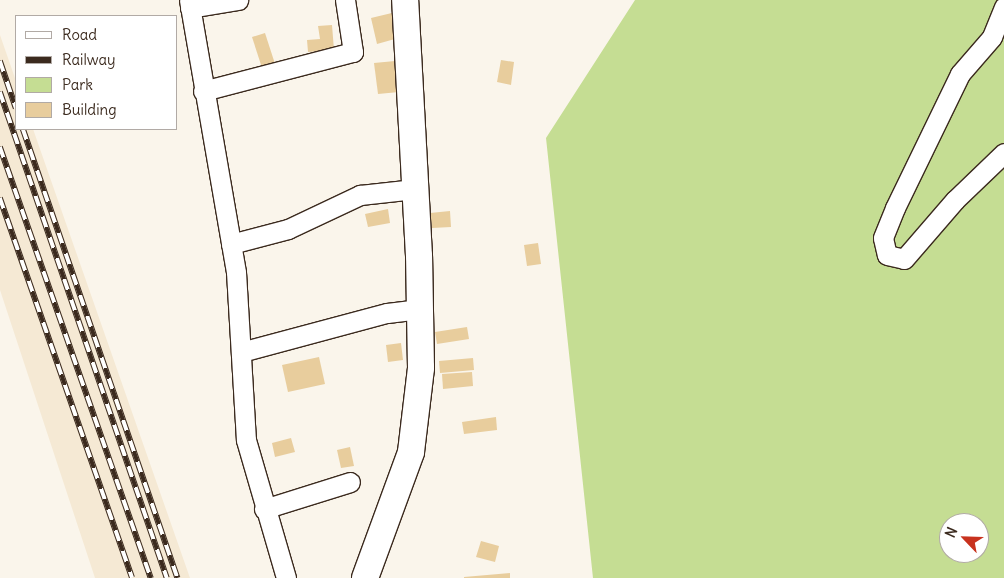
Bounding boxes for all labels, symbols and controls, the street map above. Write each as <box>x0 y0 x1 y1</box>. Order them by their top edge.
legend <box>15 15 178 130</box>
text: Road <box>62 25 97 44</box>
text: Railway <box>62 50 116 69</box>
text: Park <box>62 75 93 94</box>
text: Building <box>62 100 117 119</box>
north arrow <box>939 513 989 563</box>
text: N <box>941 524 961 540</box>

